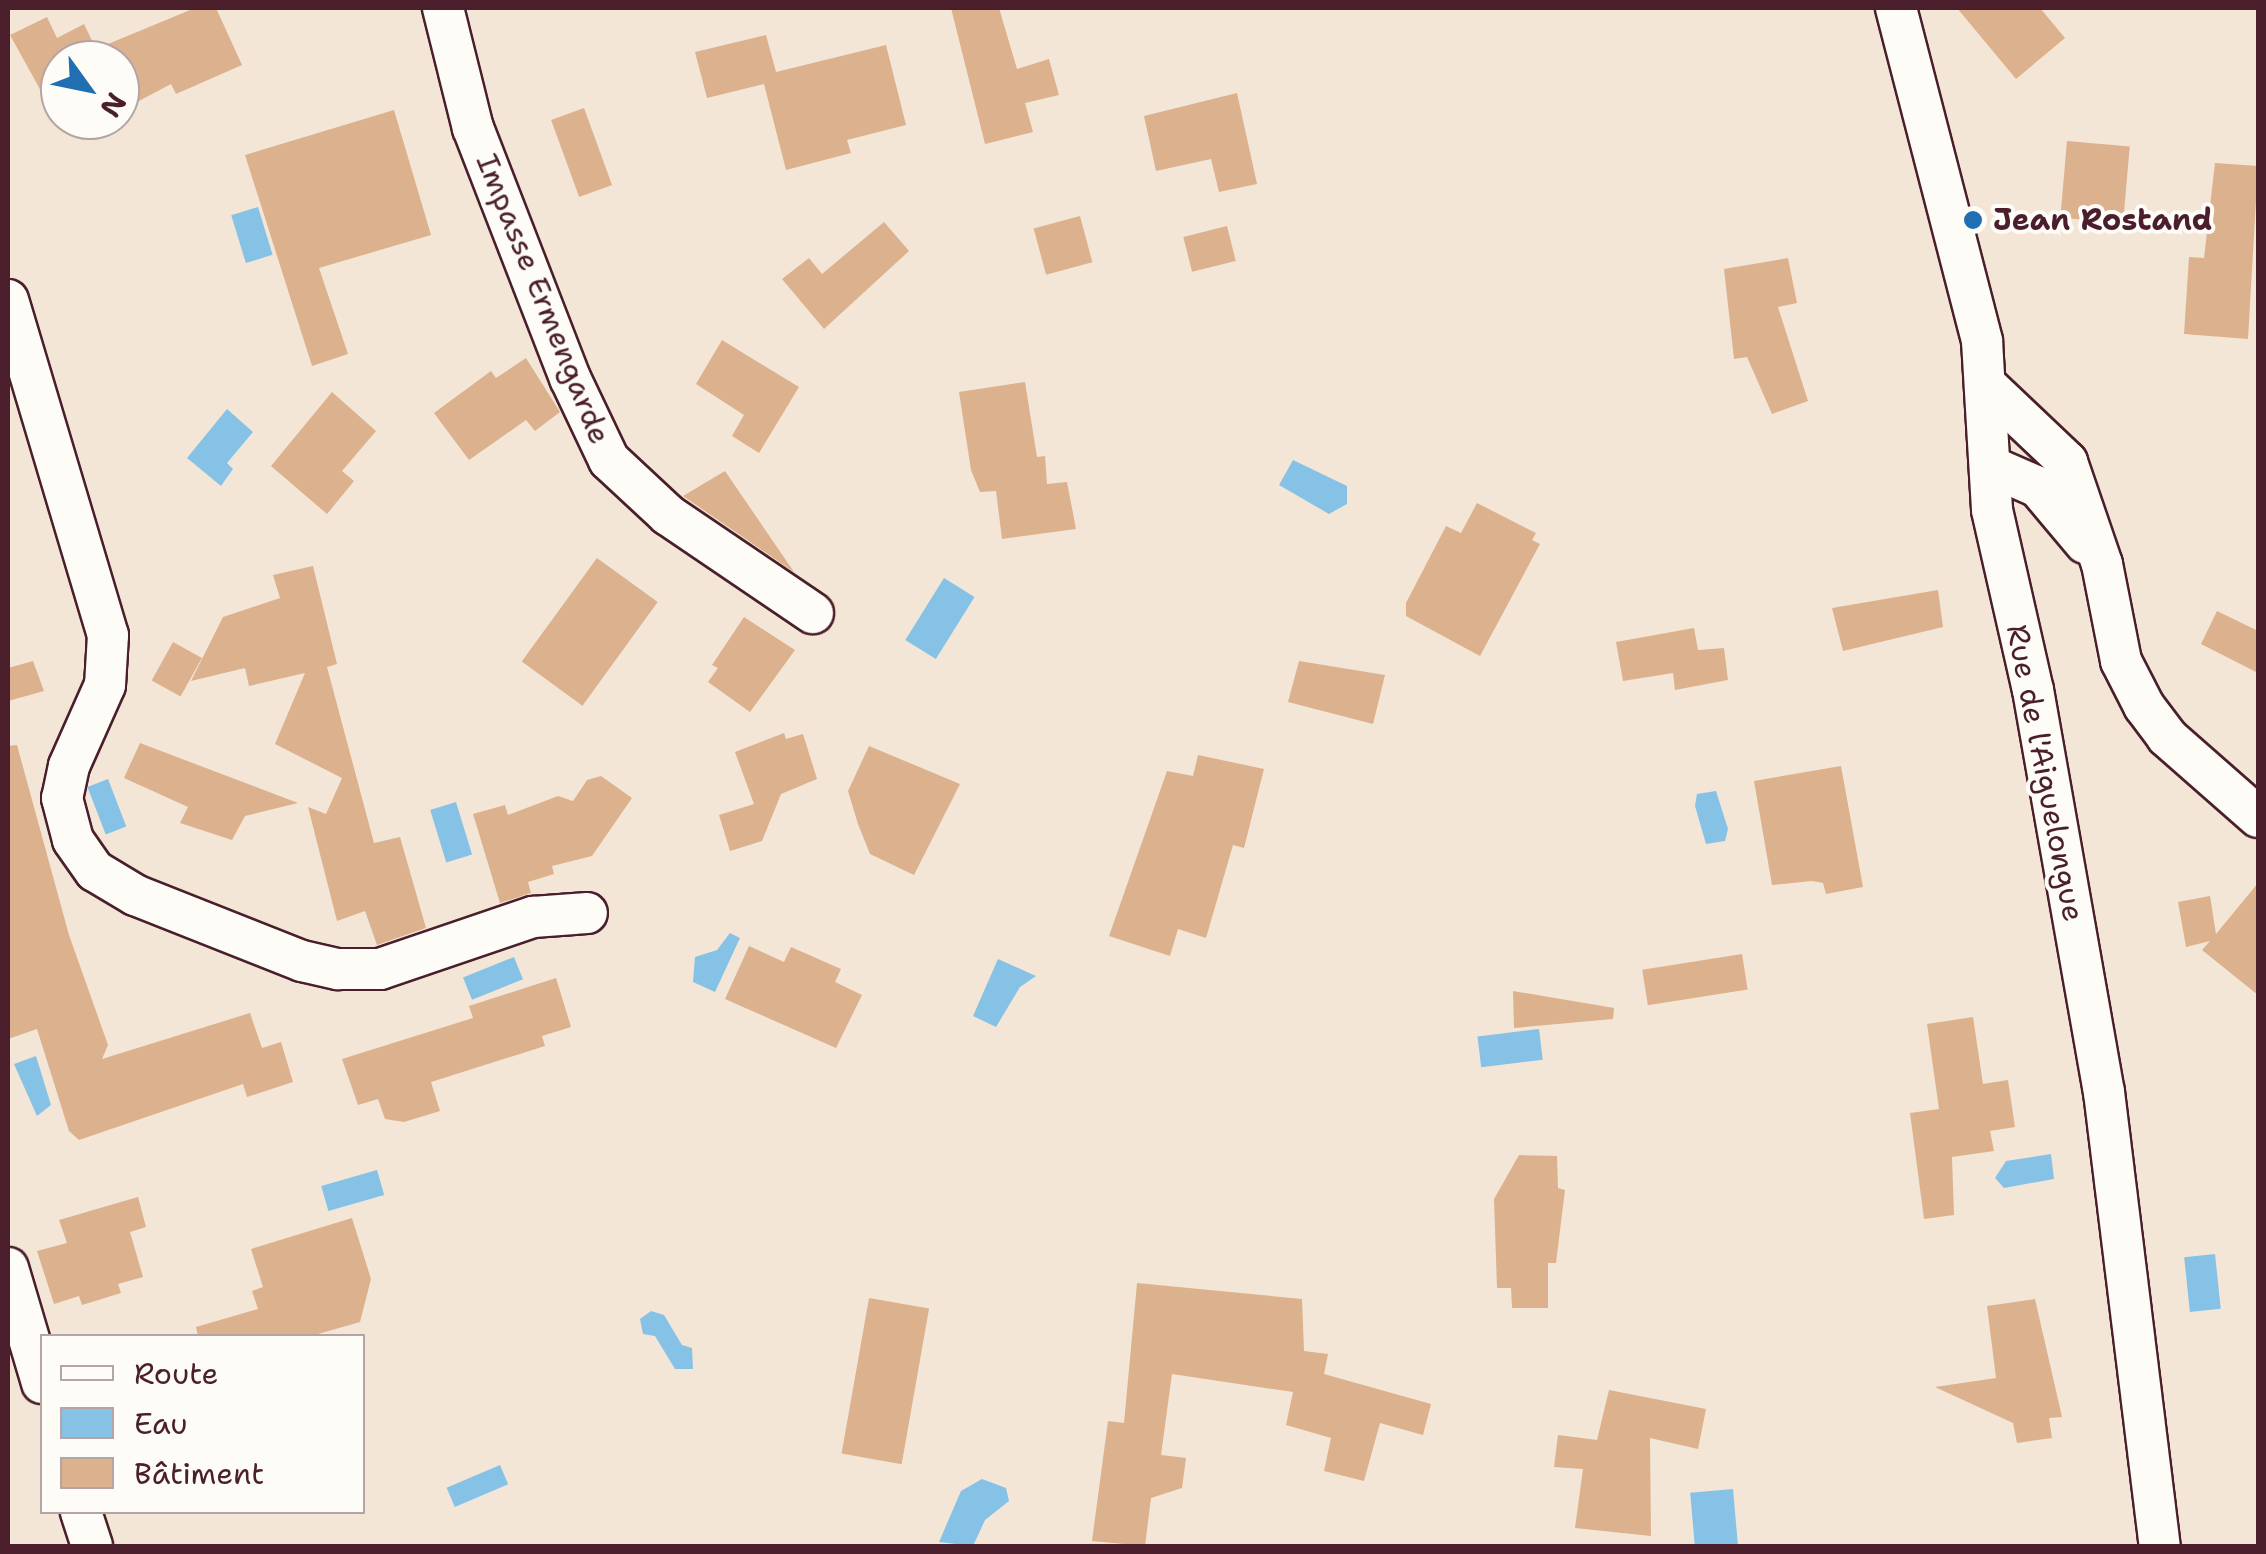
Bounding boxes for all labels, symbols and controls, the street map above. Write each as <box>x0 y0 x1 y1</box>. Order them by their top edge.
north arrow <box>40 40 140 140</box>
text: N <box>92 86 135 125</box>
street label: Impasse Ermengarde <box>468 149 618 449</box>
place label: Jean Rostand <box>1993 202 2213 238</box>
marker: Jean Rostand <box>1962 209 1984 231</box>
street label: Rue de l'Aiguelongue <box>1999 622 2091 924</box>
legend <box>40 1334 365 1514</box>
text: Route <box>134 1353 218 1394</box>
text: Eau <box>134 1403 188 1444</box>
text: Bâtiment <box>134 1453 264 1494</box>

